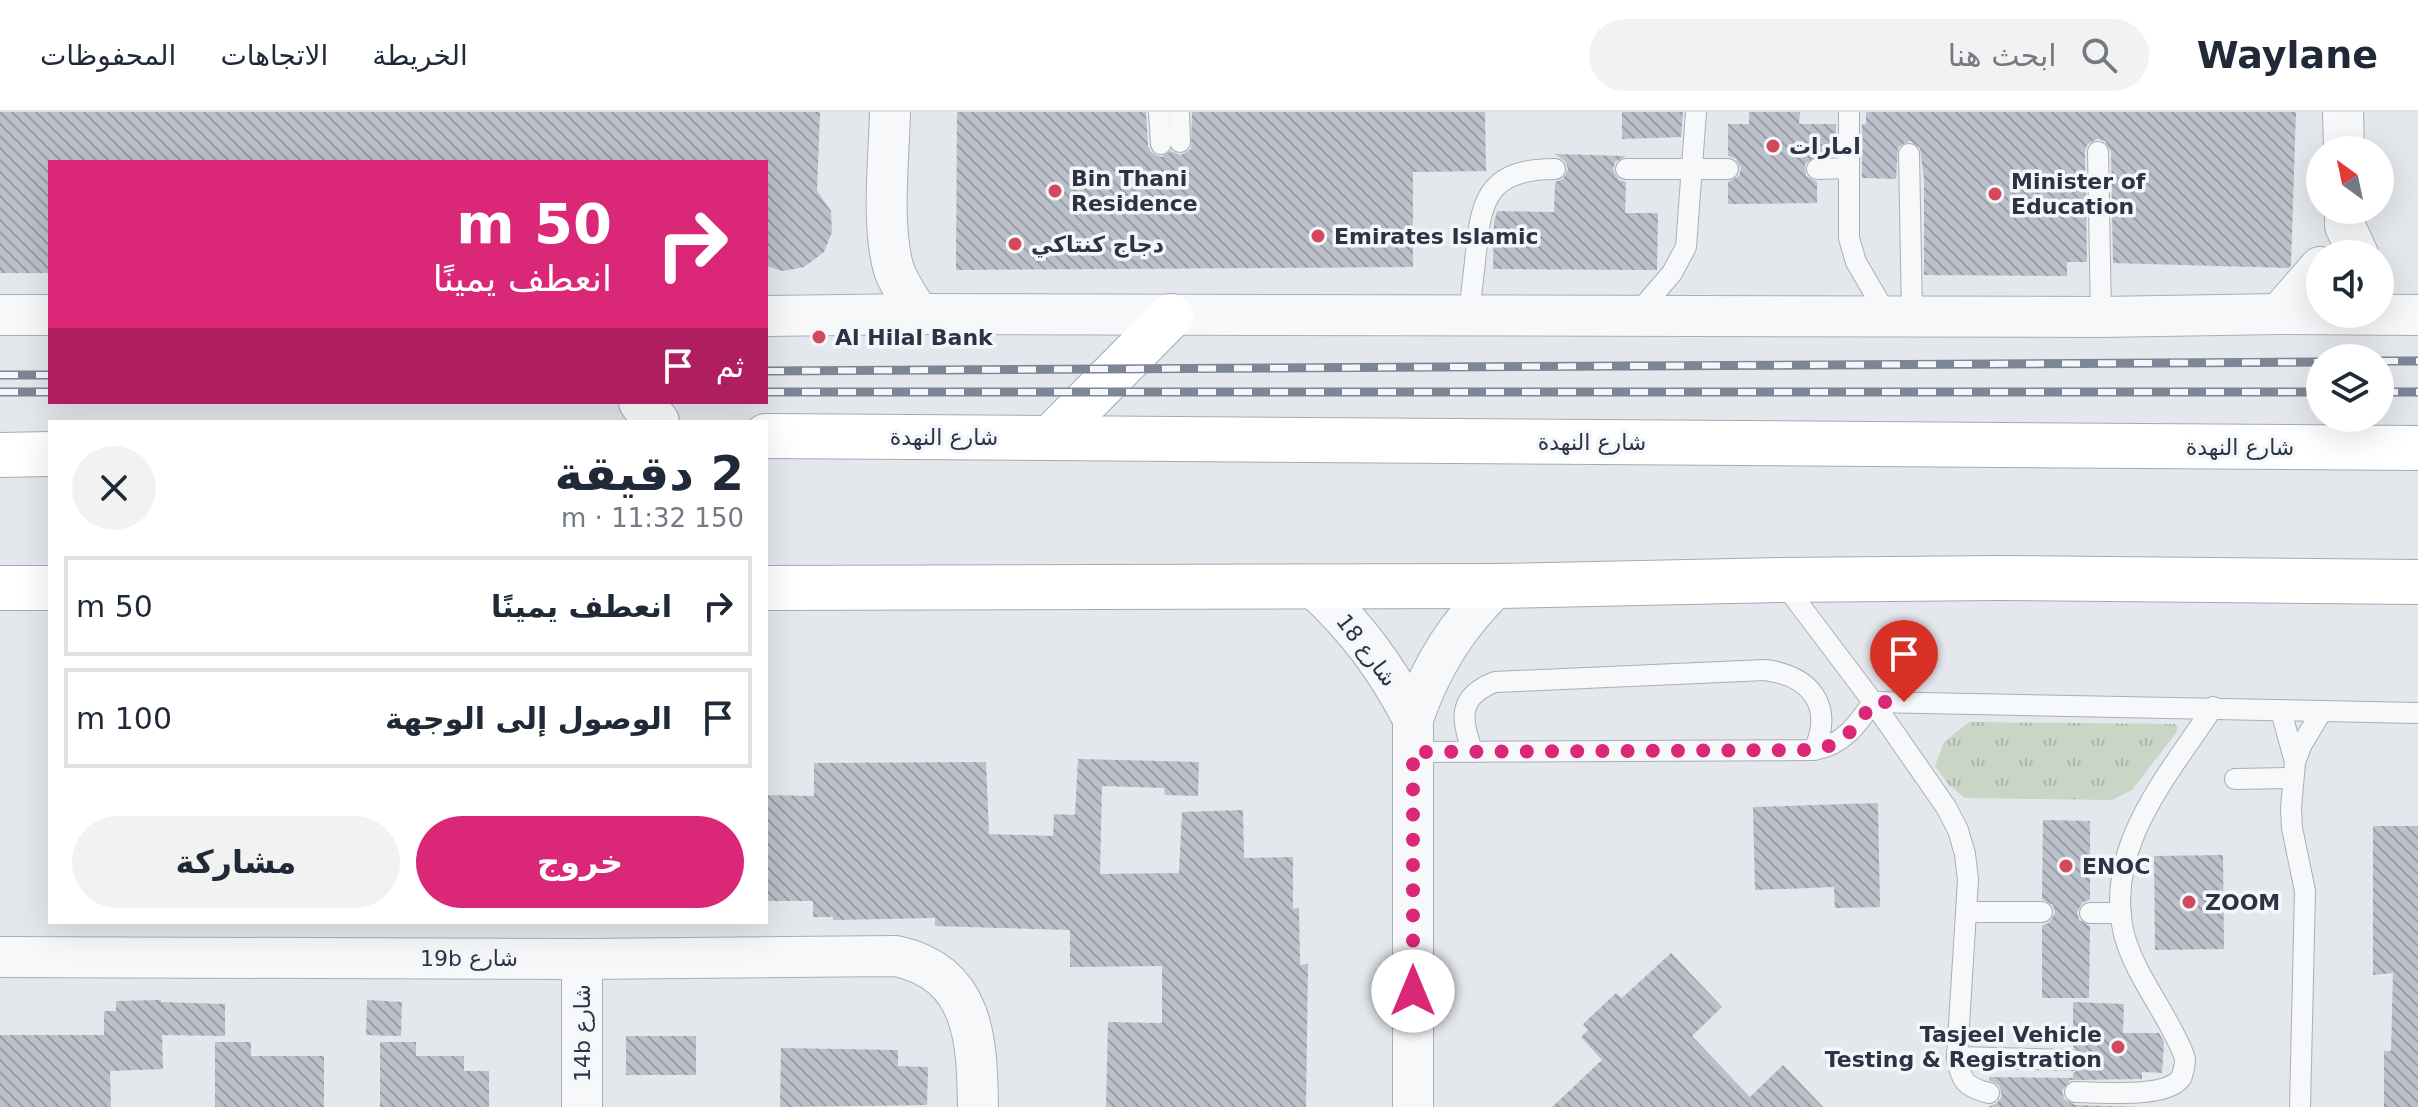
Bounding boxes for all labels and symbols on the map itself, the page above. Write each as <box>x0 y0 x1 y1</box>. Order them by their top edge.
place label: امارات <box>1789 134 1861 159</box>
north arrow <box>2306 136 2394 224</box>
marker: امارات <box>1764 137 1782 155</box>
place label: Bin Thani Residence <box>1071 166 1198 216</box>
place label: Minister of Education <box>2011 169 2146 219</box>
marker: Bin Thani Residence <box>1046 182 1064 200</box>
marker: Minister of Education <box>1986 185 2004 203</box>
place label: Emirates Islamic <box>1334 224 1539 249</box>
marker: Emirates Islamic <box>1309 227 1327 245</box>
place label: دجاج كنتاكي <box>1031 232 1164 258</box>
marker: دجاج كنتاكي <box>1006 235 1024 253</box>
place label: Al Hilal Bank <box>835 325 994 350</box>
marker: Al Hilal Bank <box>810 328 828 346</box>
street label: شارع النهدة <box>890 425 998 450</box>
street label: شارع النهدة <box>1538 430 1646 455</box>
street label: شارع النهدة <box>2186 435 2294 460</box>
street label: شارع 18 <box>1331 609 1402 691</box>
pin <box>1870 620 1938 702</box>
place label: ENOC <box>2082 854 2150 879</box>
marker: ENOC <box>2057 857 2075 875</box>
place label: ZOOM <box>2205 890 2280 915</box>
marker: ZOOM <box>2180 893 2198 911</box>
street label: 19b شارع <box>420 946 518 971</box>
position arrow <box>1371 949 1455 1033</box>
street label: 14b شارع <box>570 984 595 1082</box>
place label: Tasjeel Vehicle Testing & Registration <box>1825 1022 2102 1072</box>
marker: Tasjeel Vehicle Testing & Registration <box>2109 1038 2127 1056</box>

